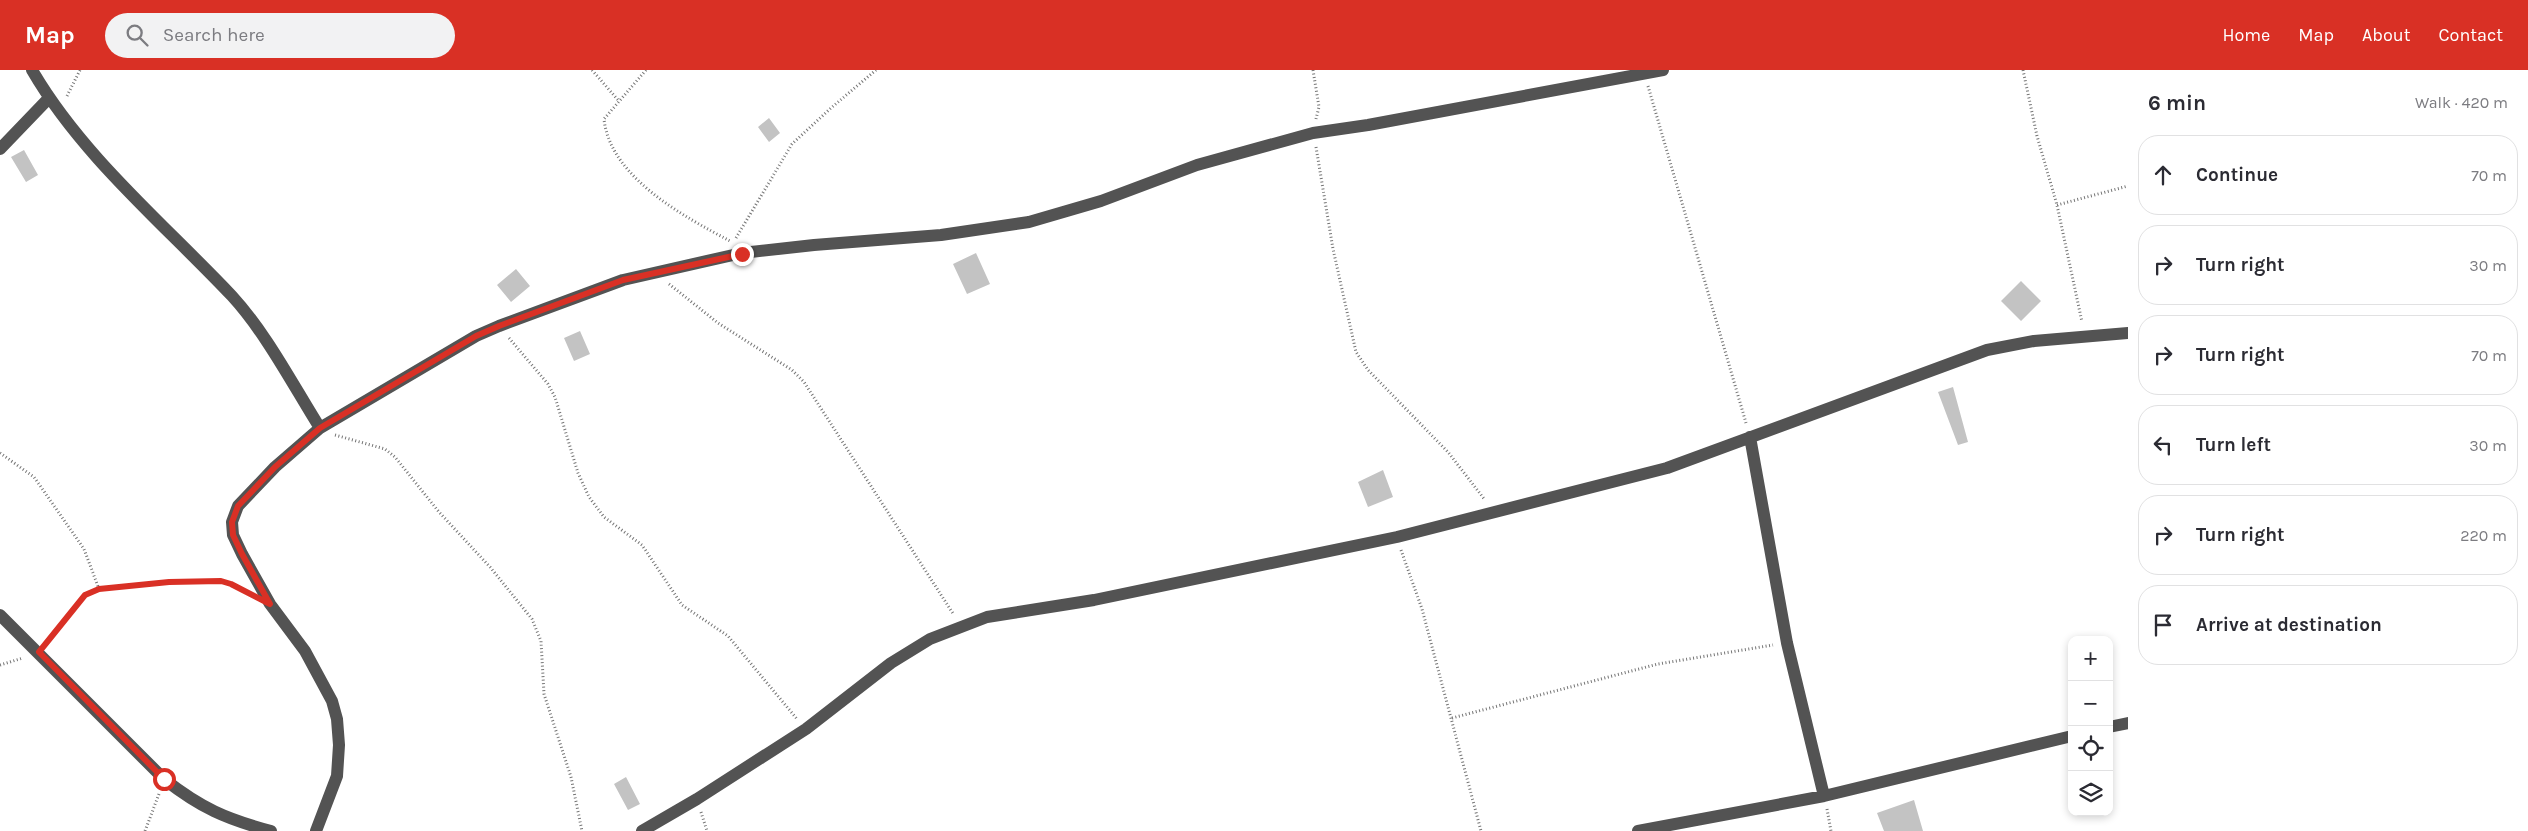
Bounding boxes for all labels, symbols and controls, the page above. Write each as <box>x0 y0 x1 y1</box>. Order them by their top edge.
search box <box>105 13 455 58</box>
text: Map <box>25 21 75 49</box>
icon: search <box>123 21 151 49</box>
text: Search here <box>163 24 265 46</box>
text: Home <box>2222 24 2270 46</box>
text: Map <box>2298 24 2334 46</box>
text: About <box>2362 24 2411 46</box>
text: Contact <box>2439 24 2503 46</box>
text: 6 min <box>2148 91 2206 115</box>
text: Walk · 420 m <box>2415 93 2508 112</box>
icon: ahead <box>2149 161 2177 189</box>
text: Continue <box>2196 164 2278 186</box>
text: 70 m <box>2471 166 2507 185</box>
route end <box>731 243 754 266</box>
icon: right <box>2149 251 2177 279</box>
text: Turn right <box>2196 254 2285 276</box>
text: 30 m <box>2469 256 2507 275</box>
icon: right <box>2149 341 2177 369</box>
text: Turn right <box>2196 344 2285 366</box>
text: 70 m <box>2471 346 2507 365</box>
icon: left <box>2149 431 2177 459</box>
text: Turn left <box>2196 434 2271 456</box>
text: 30 m <box>2469 436 2507 455</box>
icon: right <box>2149 521 2177 549</box>
text: Turn right <box>2196 524 2285 546</box>
text: 220 m <box>2460 526 2507 545</box>
icon: arrive <box>2149 611 2177 639</box>
text: Arrive at destination <box>2196 614 2382 636</box>
map controls <box>2068 636 2113 816</box>
button: + <box>2068 636 2113 681</box>
button: − <box>2068 681 2113 726</box>
button: locate <box>2068 726 2113 771</box>
route start <box>153 768 176 791</box>
button: layers <box>2068 771 2113 816</box>

